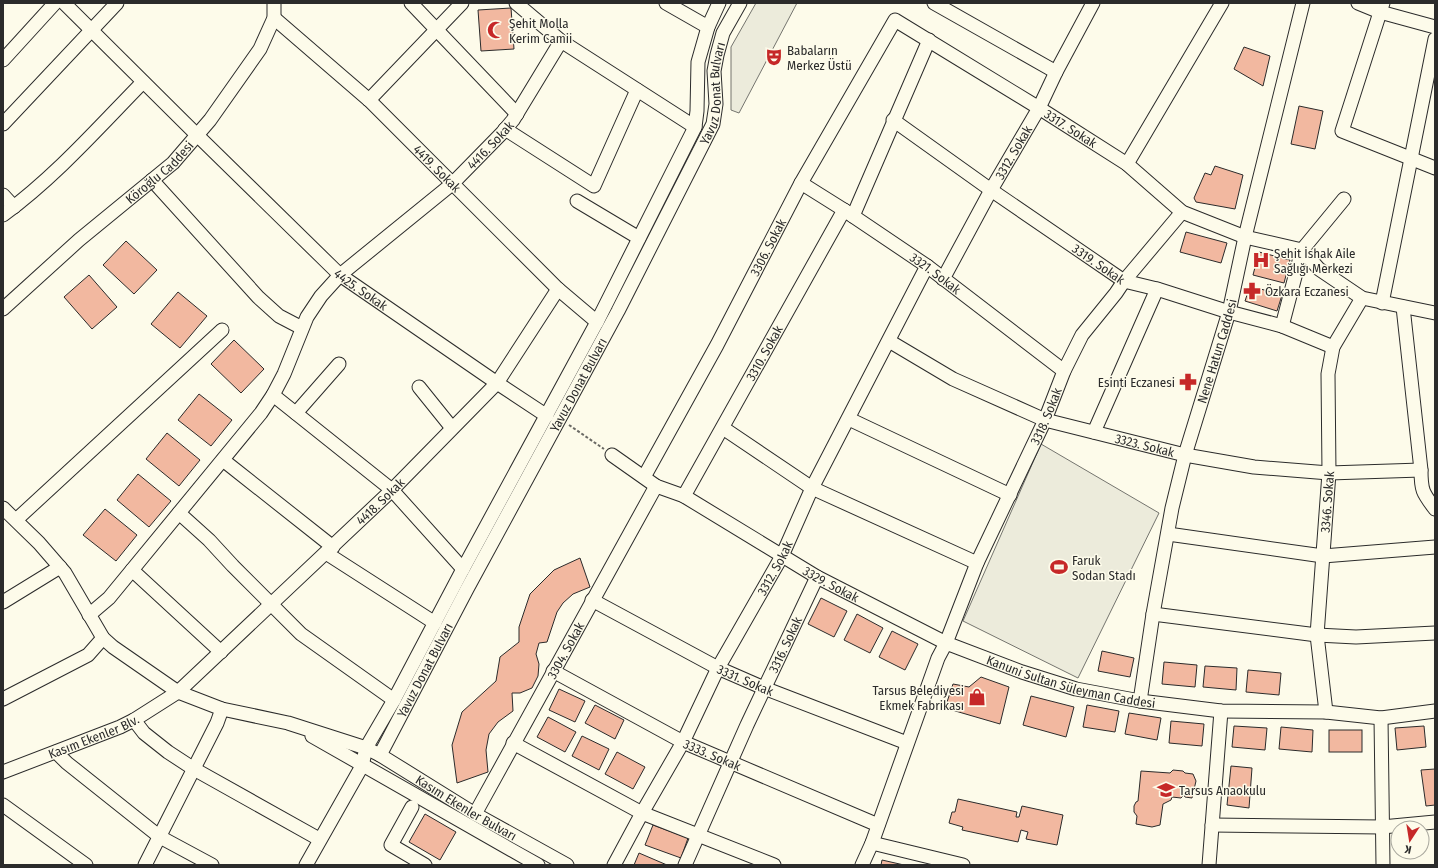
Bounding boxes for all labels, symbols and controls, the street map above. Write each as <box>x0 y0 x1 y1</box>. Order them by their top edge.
place label: Şehit Molla Kerim Camii <box>509 16 572 46</box>
mosque icon: Şehit Molla Kerim Camii <box>486 20 506 40</box>
street label: Yavuz Donat Bulvarı <box>696 40 728 147</box>
place label: Babaların Merkez Üstü <box>787 43 852 73</box>
theatre icon: Babaların Merkez Üstü <box>764 47 784 67</box>
street label: 3317. Sokak <box>1042 106 1101 151</box>
street label: 4416. Sokak <box>464 117 517 172</box>
street label: 3312. Sokak <box>992 122 1035 182</box>
street label: Köroğlu Caddesi <box>122 138 196 206</box>
street label: 4419. Sokak <box>410 141 465 196</box>
street label: 3306. Sokak <box>747 215 789 278</box>
street label: 3319. Sokak <box>1070 241 1129 287</box>
place label: Şehit İshak Aile Sağlığı Merkezi <box>1274 246 1356 276</box>
street label: 3321. Sokak <box>907 249 965 297</box>
hospital icon: Şehit İshak Aile Sağlığı Merkezi <box>1251 250 1271 270</box>
street label: 4425. Sokak <box>331 266 391 314</box>
pharmacy icon: Özkara Eczanesi <box>1242 281 1262 301</box>
place label: Özkara Eczanesi <box>1265 283 1349 299</box>
street label: Nene Hatun Caddesi <box>1194 298 1239 405</box>
street label: 3310. Sokak <box>743 322 786 383</box>
street label: Yavuz Donat Bulvarı <box>546 335 610 434</box>
pharmacy icon: Esinti Eczanesi <box>1178 372 1198 392</box>
place label: Esinti Eczanesi <box>1098 375 1175 390</box>
street label: 3318. Sokak <box>1027 385 1065 447</box>
street label: 3323. Sokak <box>1114 430 1177 460</box>
street label: 3346. Sokak <box>1317 470 1337 533</box>
street label: 4418. Sokak <box>353 474 408 528</box>
street label: 3312. Sokak <box>754 538 796 598</box>
place label: Faruk Sodan Stadı <box>1072 553 1136 583</box>
sports icon: Faruk Sodan Stadı <box>1049 557 1069 577</box>
street label: 3329. Sokak <box>800 563 862 605</box>
street label: 3316. Sokak <box>765 613 805 675</box>
street label: 3304. Sokak <box>544 619 587 681</box>
street label: Yavuz Donat Bulvarı <box>394 620 455 720</box>
street label: Kanuni Sultan Süleyman Caddesi <box>985 652 1156 710</box>
street label: 3331. Sokak <box>715 661 777 699</box>
place label: Tarsus Belediyesi Ekmek Fabrikası <box>872 683 964 713</box>
shop icon: Tarsus Belediyesi Ekmek Fabrikası <box>967 687 987 707</box>
street label: Kasım Ekenler Blv. <box>46 711 142 761</box>
street label: 3333. Sokak <box>681 736 744 774</box>
street label: Kasım Ekenler Bulvarı <box>413 772 519 843</box>
school or university icon: Tarsus Anaokulu <box>1156 780 1176 800</box>
place label: Tarsus Anaokulu <box>1179 783 1266 798</box>
north arrow <box>1390 820 1430 860</box>
text: K <box>1403 842 1413 856</box>

